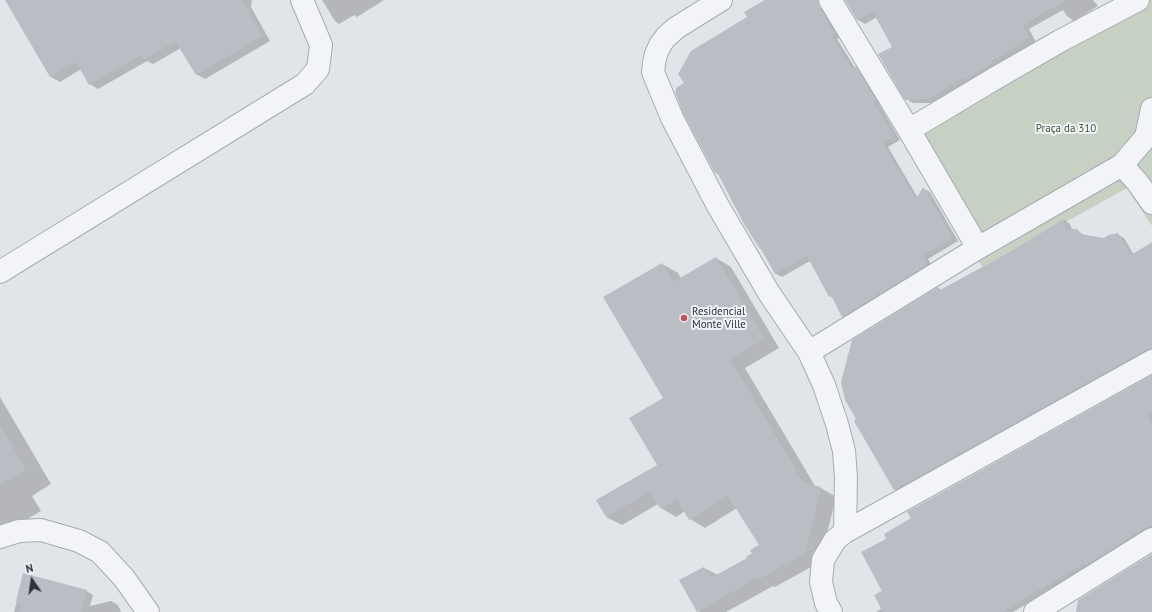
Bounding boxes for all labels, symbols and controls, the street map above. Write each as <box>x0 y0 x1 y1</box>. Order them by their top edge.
park label: Praça da 310 <box>1036 122 1096 136</box>
place label: Residencial Monte Ville <box>692 305 746 331</box>
marker: Residencial Monte Ville <box>679 313 689 323</box>
north arrow <box>12 560 52 600</box>
text: N <box>24 561 34 576</box>

